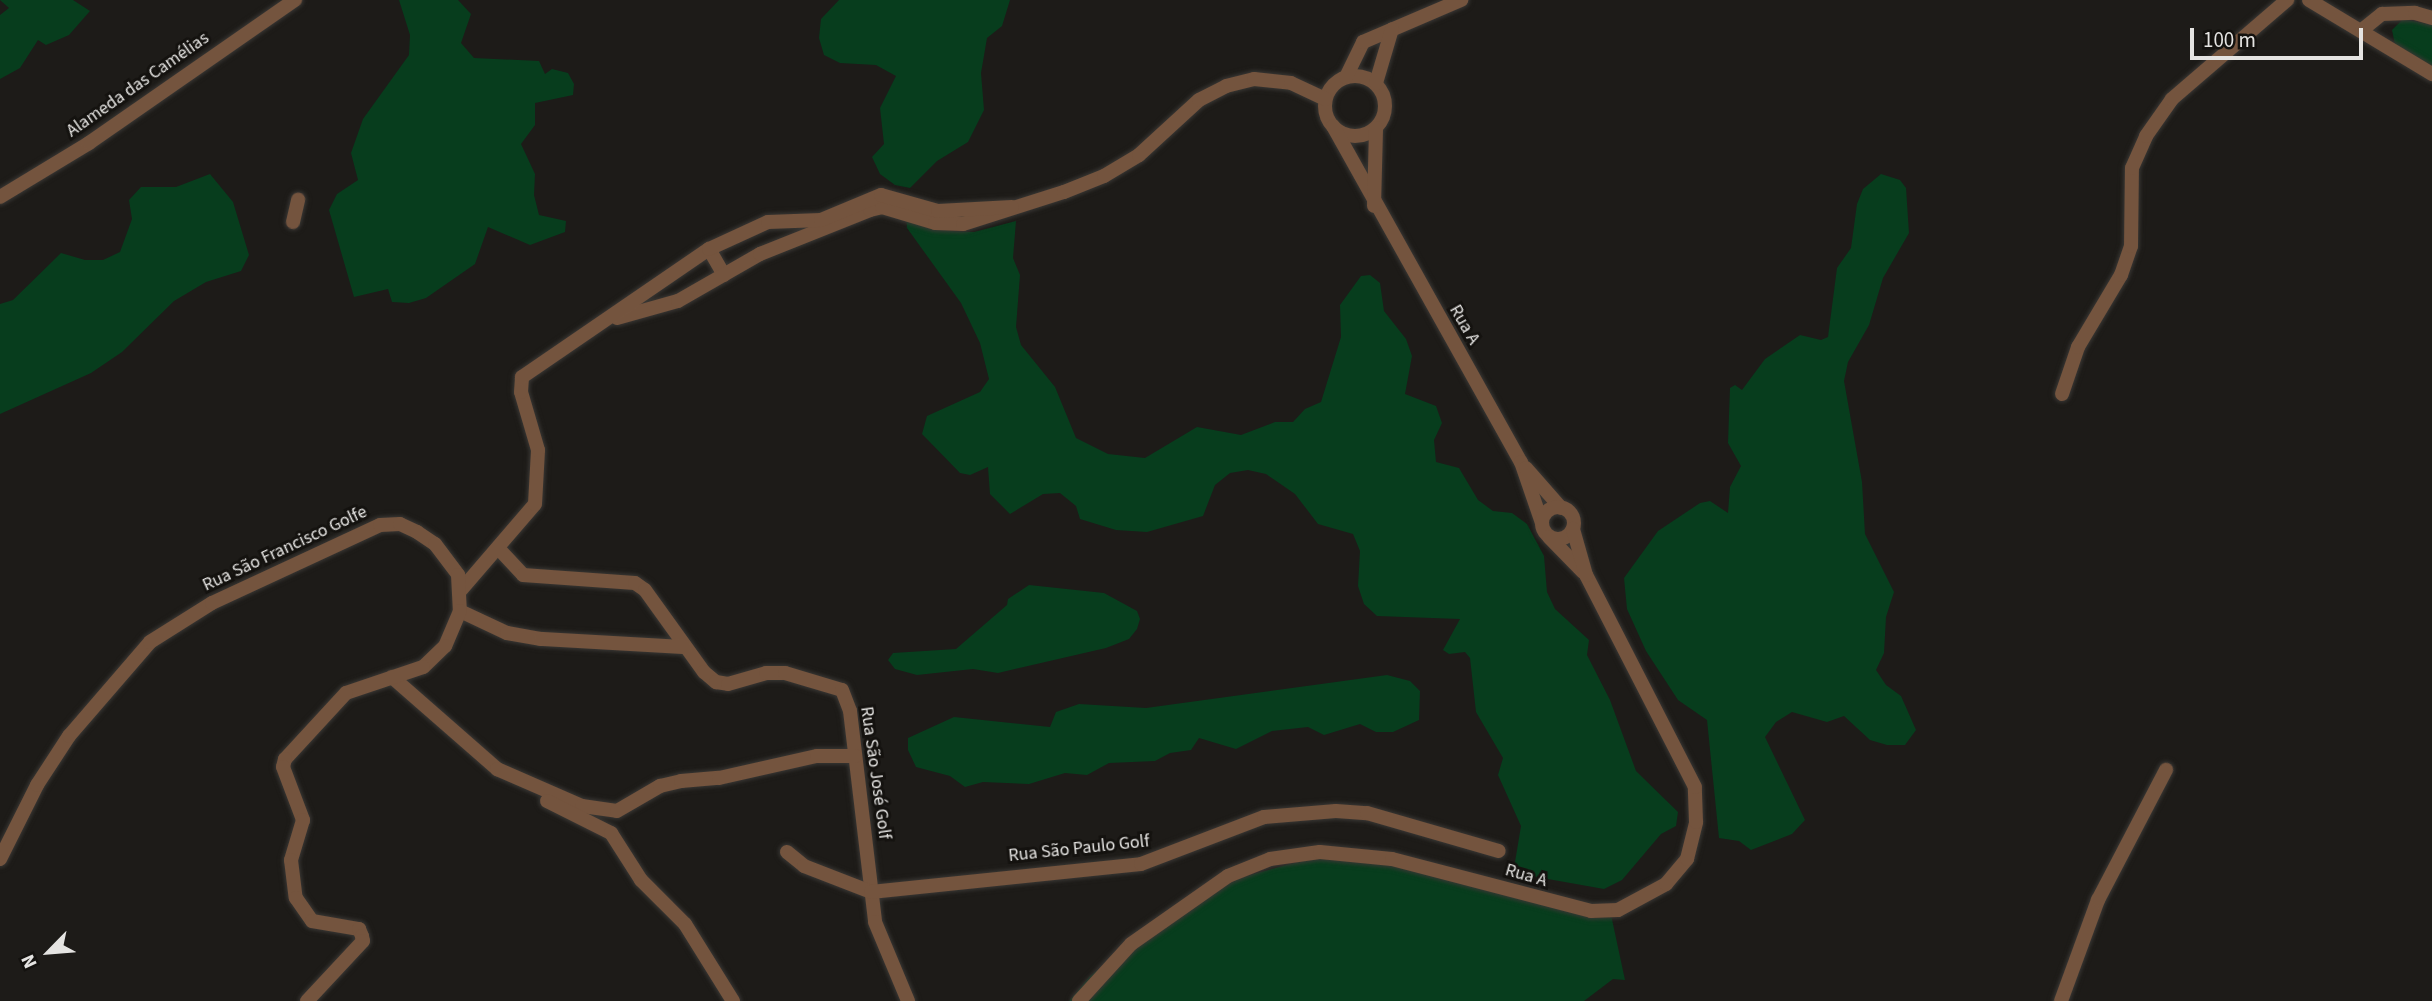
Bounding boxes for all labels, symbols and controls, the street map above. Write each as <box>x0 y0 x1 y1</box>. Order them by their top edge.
scale bar <box>2194 14 2367 58</box>
text: 100 m <box>2203 25 2256 55</box>
street label: Alameda das Camélias <box>63 28 213 142</box>
street label: Rua A <box>1444 301 1484 349</box>
street label: Rua São Francisco Golfe <box>199 501 371 597</box>
street label: Rua São José Golf <box>855 705 895 841</box>
street label: Rua São Paulo Golf <box>1007 831 1151 867</box>
street label: Rua A <box>1503 860 1549 892</box>
north arrow <box>14 917 84 987</box>
text: N <box>15 950 44 973</box>

